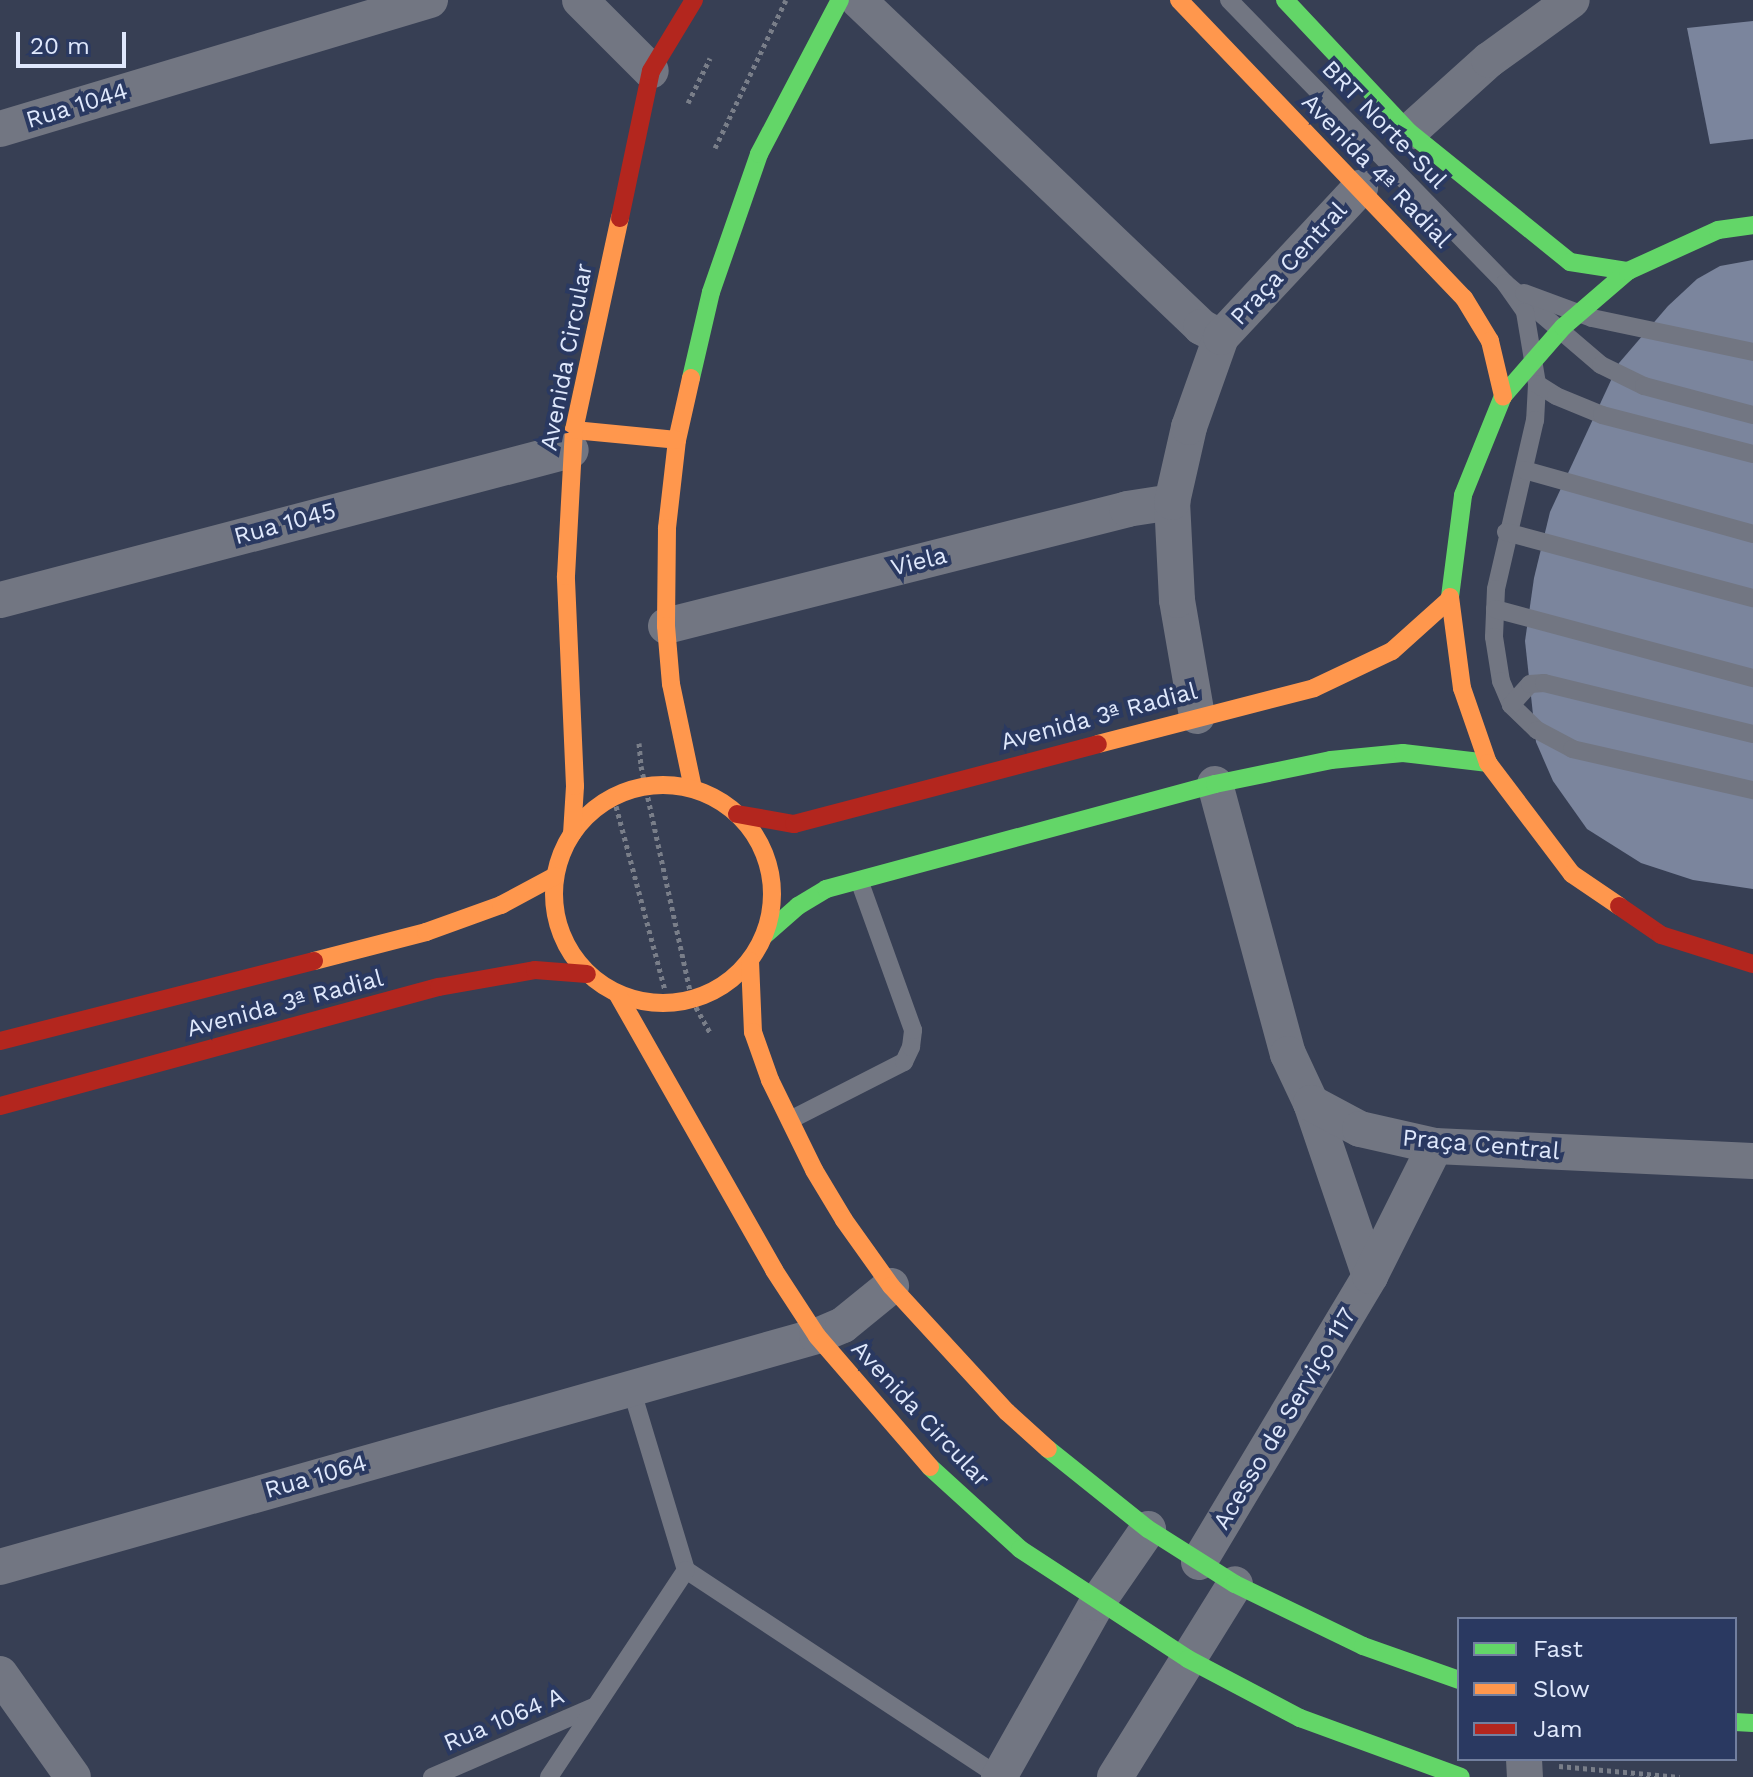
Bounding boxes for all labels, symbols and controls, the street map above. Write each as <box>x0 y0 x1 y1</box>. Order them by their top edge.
scale bar <box>20 16 130 66</box>
text: 20 m <box>30 32 90 60</box>
street label: BRT Norte-Sul <box>1315 55 1453 195</box>
street label: Rua 1044 <box>22 77 132 135</box>
street label: Avenida 4ª Radial <box>1295 88 1457 254</box>
street label: Praça Central <box>1224 196 1354 332</box>
street label: Avenida Circular <box>535 261 599 453</box>
street label: Rua 1045 <box>230 496 340 552</box>
street label: Viela <box>888 541 950 583</box>
street label: Avenida 3ª Radial <box>997 677 1201 757</box>
street label: Avenida 3ª Radial <box>183 964 387 1044</box>
street label: Praça Central <box>1401 1124 1561 1166</box>
street label: Acesso de Serviço 117 <box>1207 1303 1363 1535</box>
street label: Avenida Circular <box>844 1334 996 1494</box>
street label: Rua 1064 <box>261 1449 371 1505</box>
legend <box>1457 1617 1737 1761</box>
text: Fast <box>1533 1635 1583 1663</box>
text: Slow <box>1533 1675 1590 1703</box>
street label: Rua 1064 A <box>439 1681 569 1759</box>
text: Jam <box>1533 1715 1583 1743</box>

